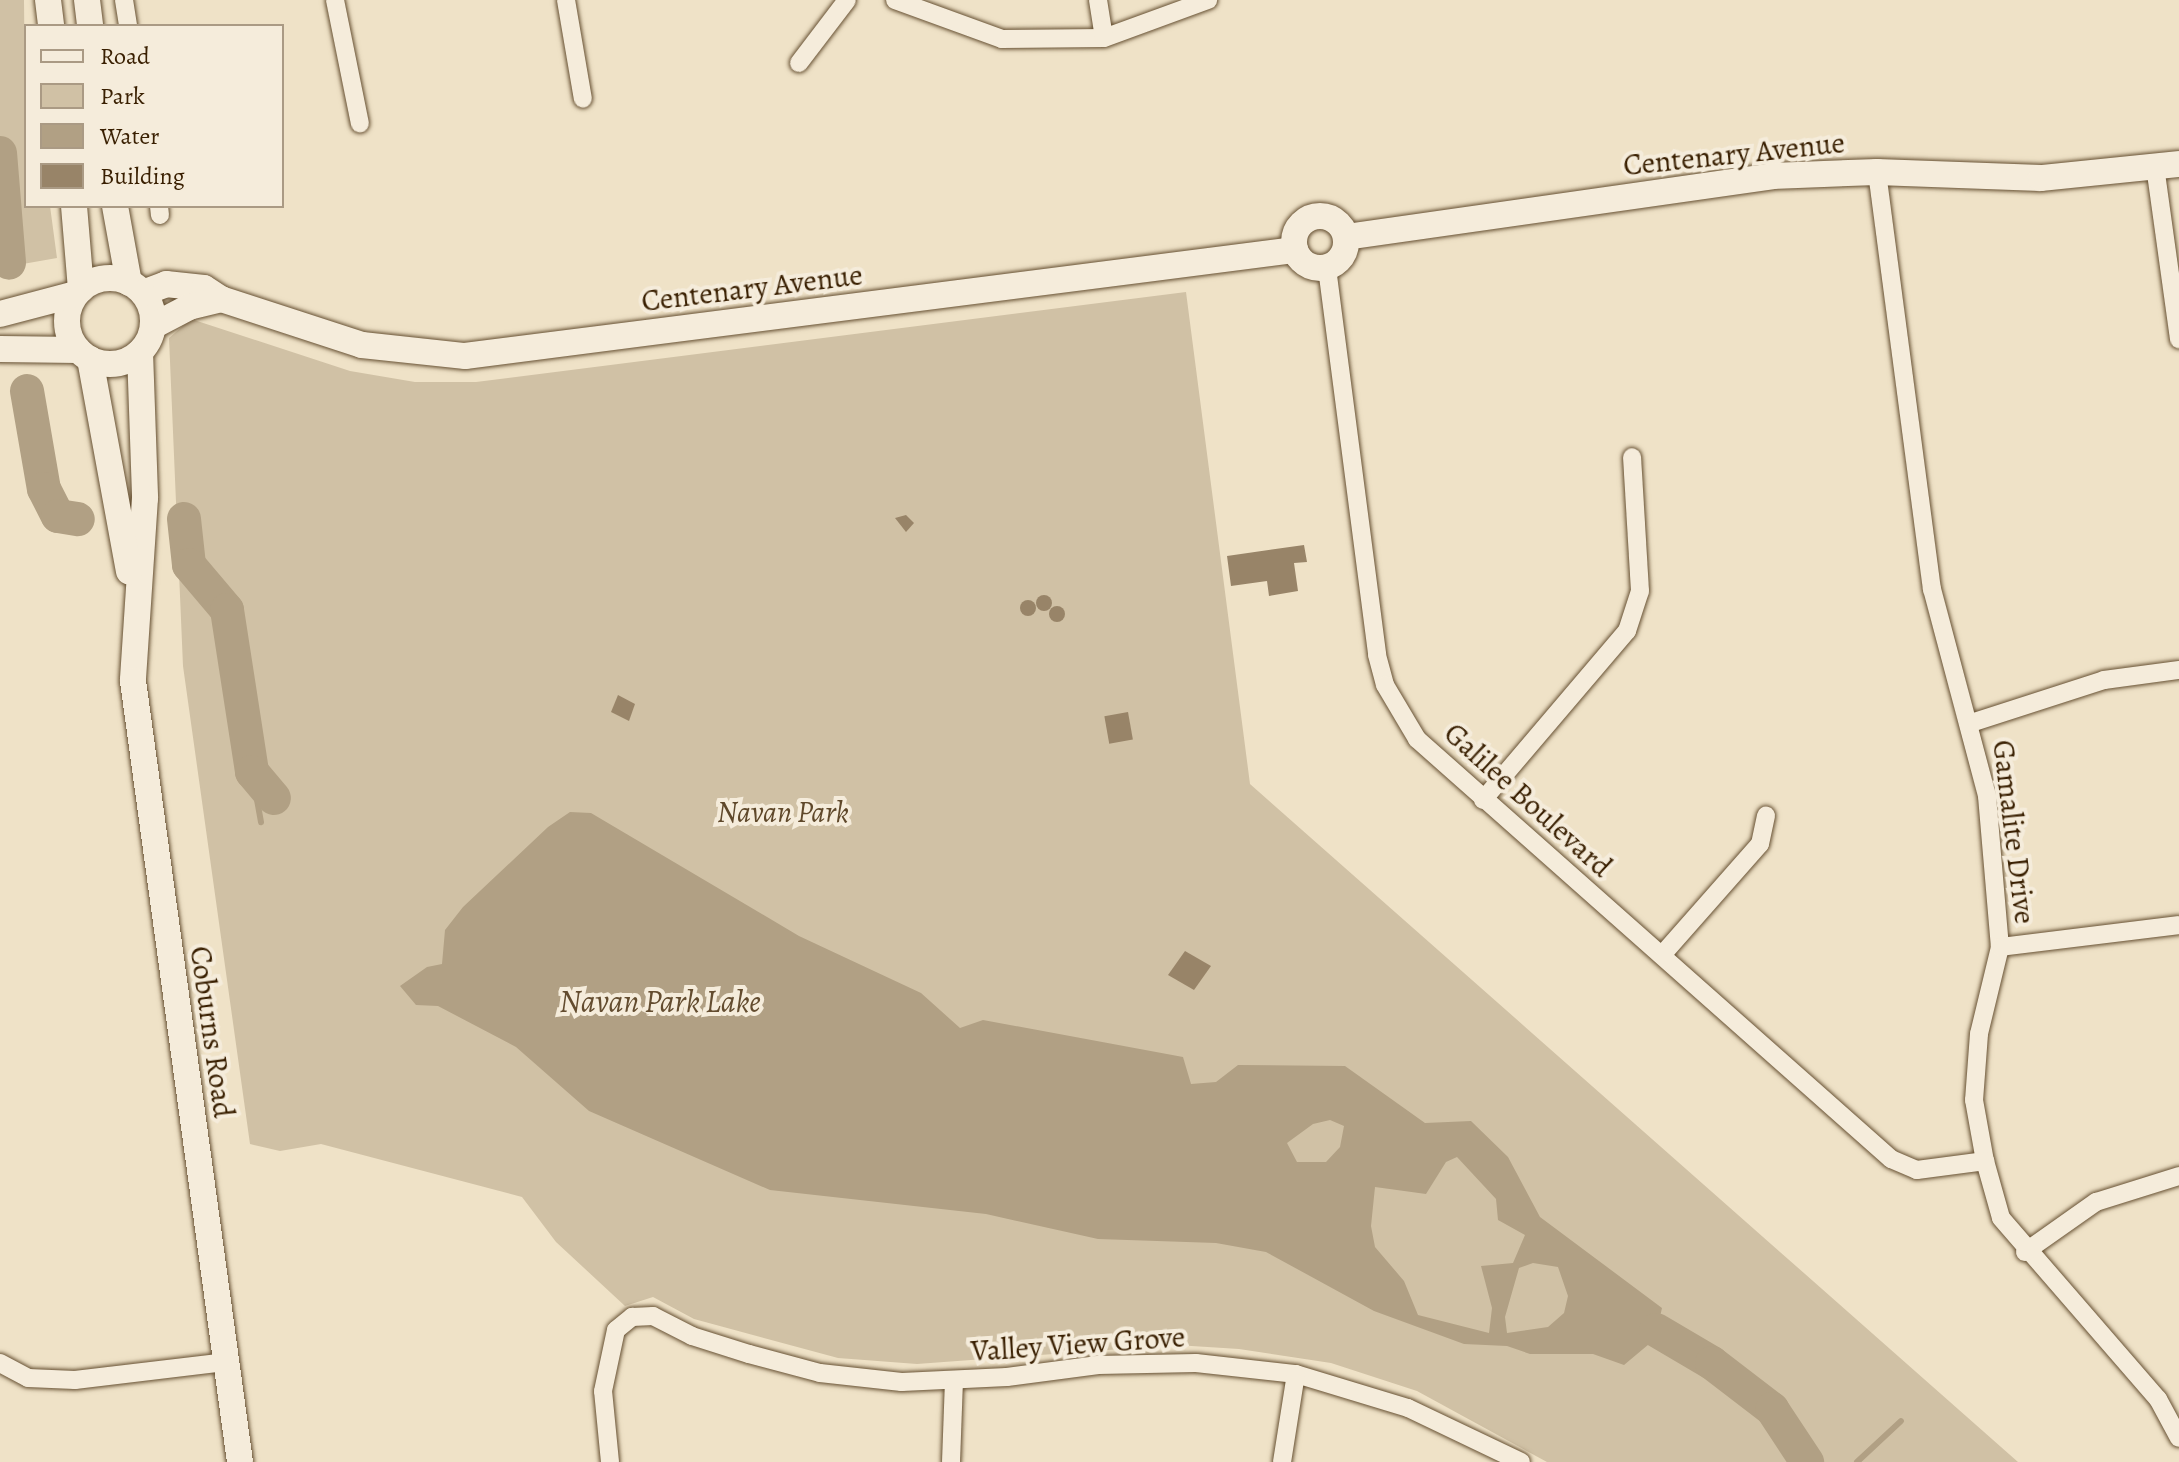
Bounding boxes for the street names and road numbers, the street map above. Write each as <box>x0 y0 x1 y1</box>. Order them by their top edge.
street label: Centenary Avenue <box>1622 124 1846 184</box>
street label: Centenary Avenue <box>639 257 865 319</box>
street label: Galilee Boulevard <box>1437 715 1619 885</box>
street label: Gamalite Drive <box>1985 738 2043 926</box>
street label: Coburns Road <box>182 944 242 1120</box>
street label: Valley View Grove <box>970 1319 1186 1369</box>

